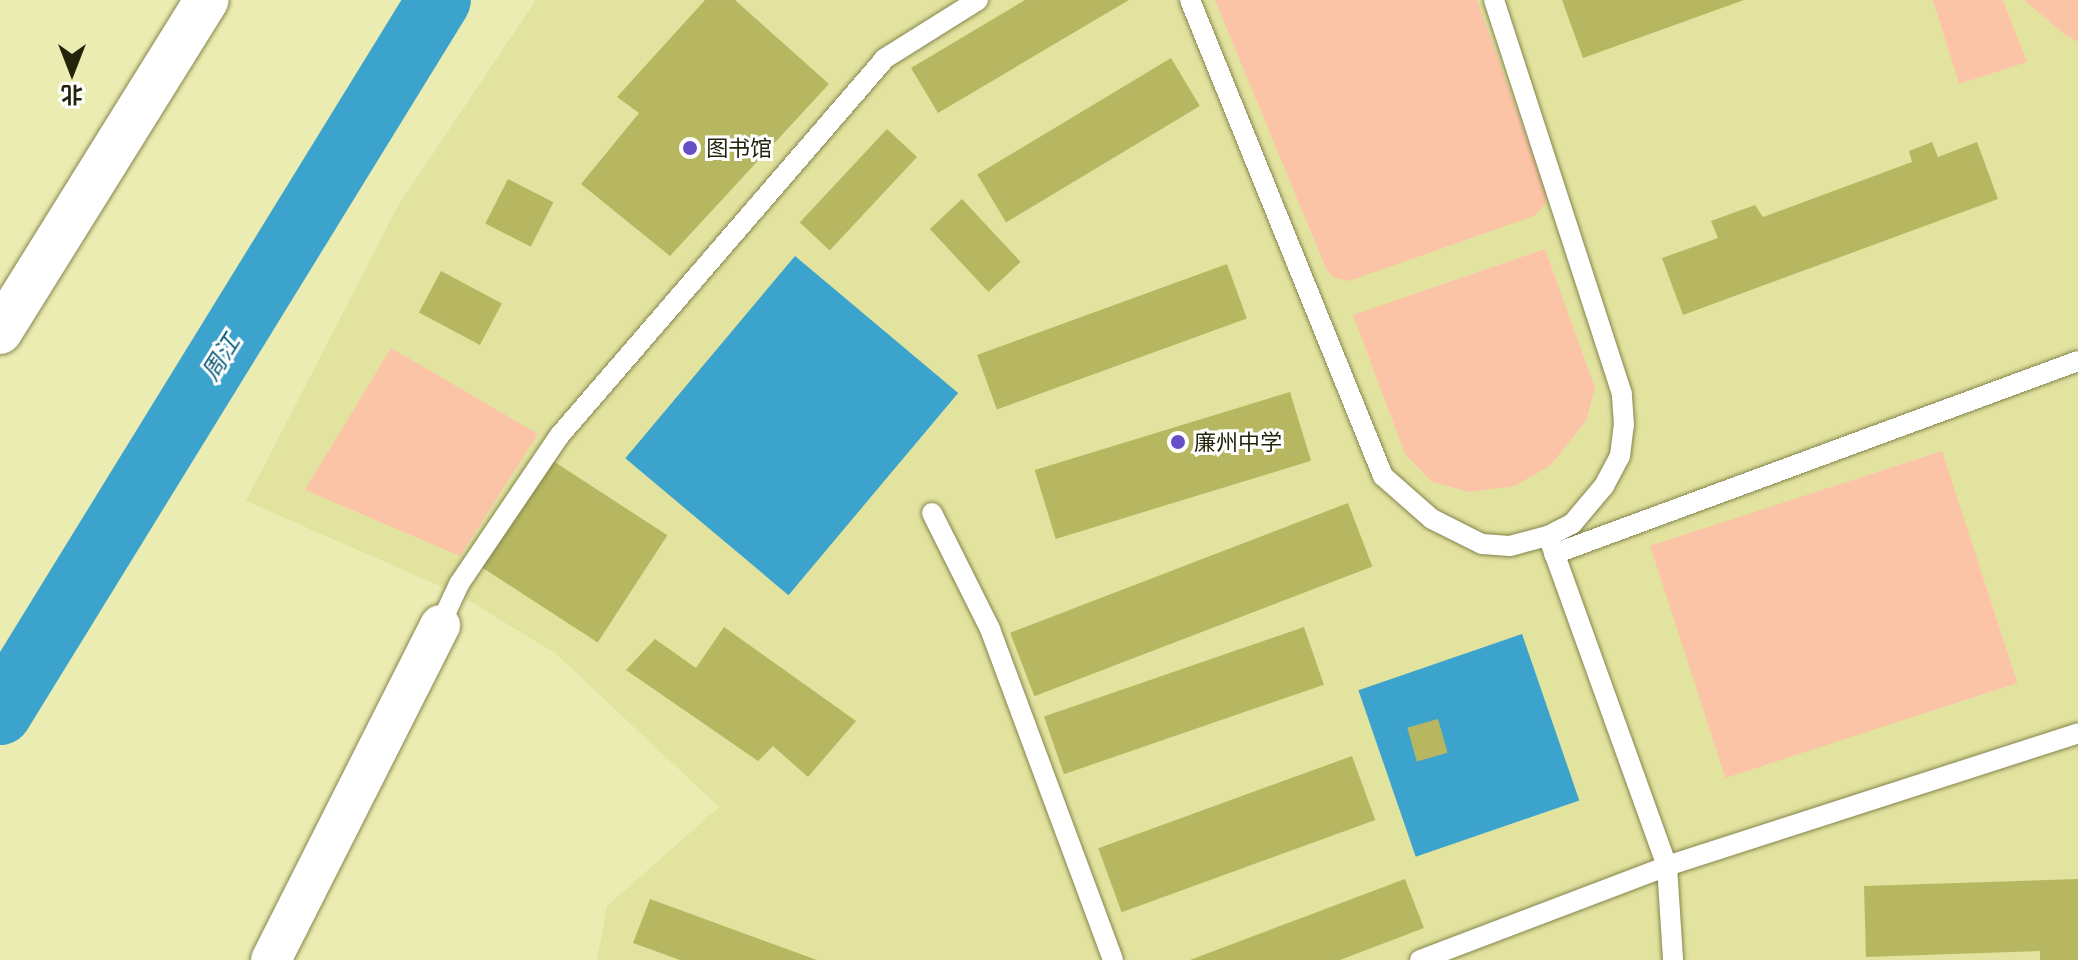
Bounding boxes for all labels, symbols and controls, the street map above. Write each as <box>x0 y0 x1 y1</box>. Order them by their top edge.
north arrow <box>32 32 112 112</box>
text: 北 <box>61 83 83 109</box>
place label: 图书馆 <box>706 135 772 161</box>
marker: 图书馆 <box>681 139 699 157</box>
water label: 周江 <box>195 329 245 385</box>
place label: 廉州中学 <box>1194 429 1282 455</box>
marker: 廉州中学 <box>1169 433 1187 451</box>

